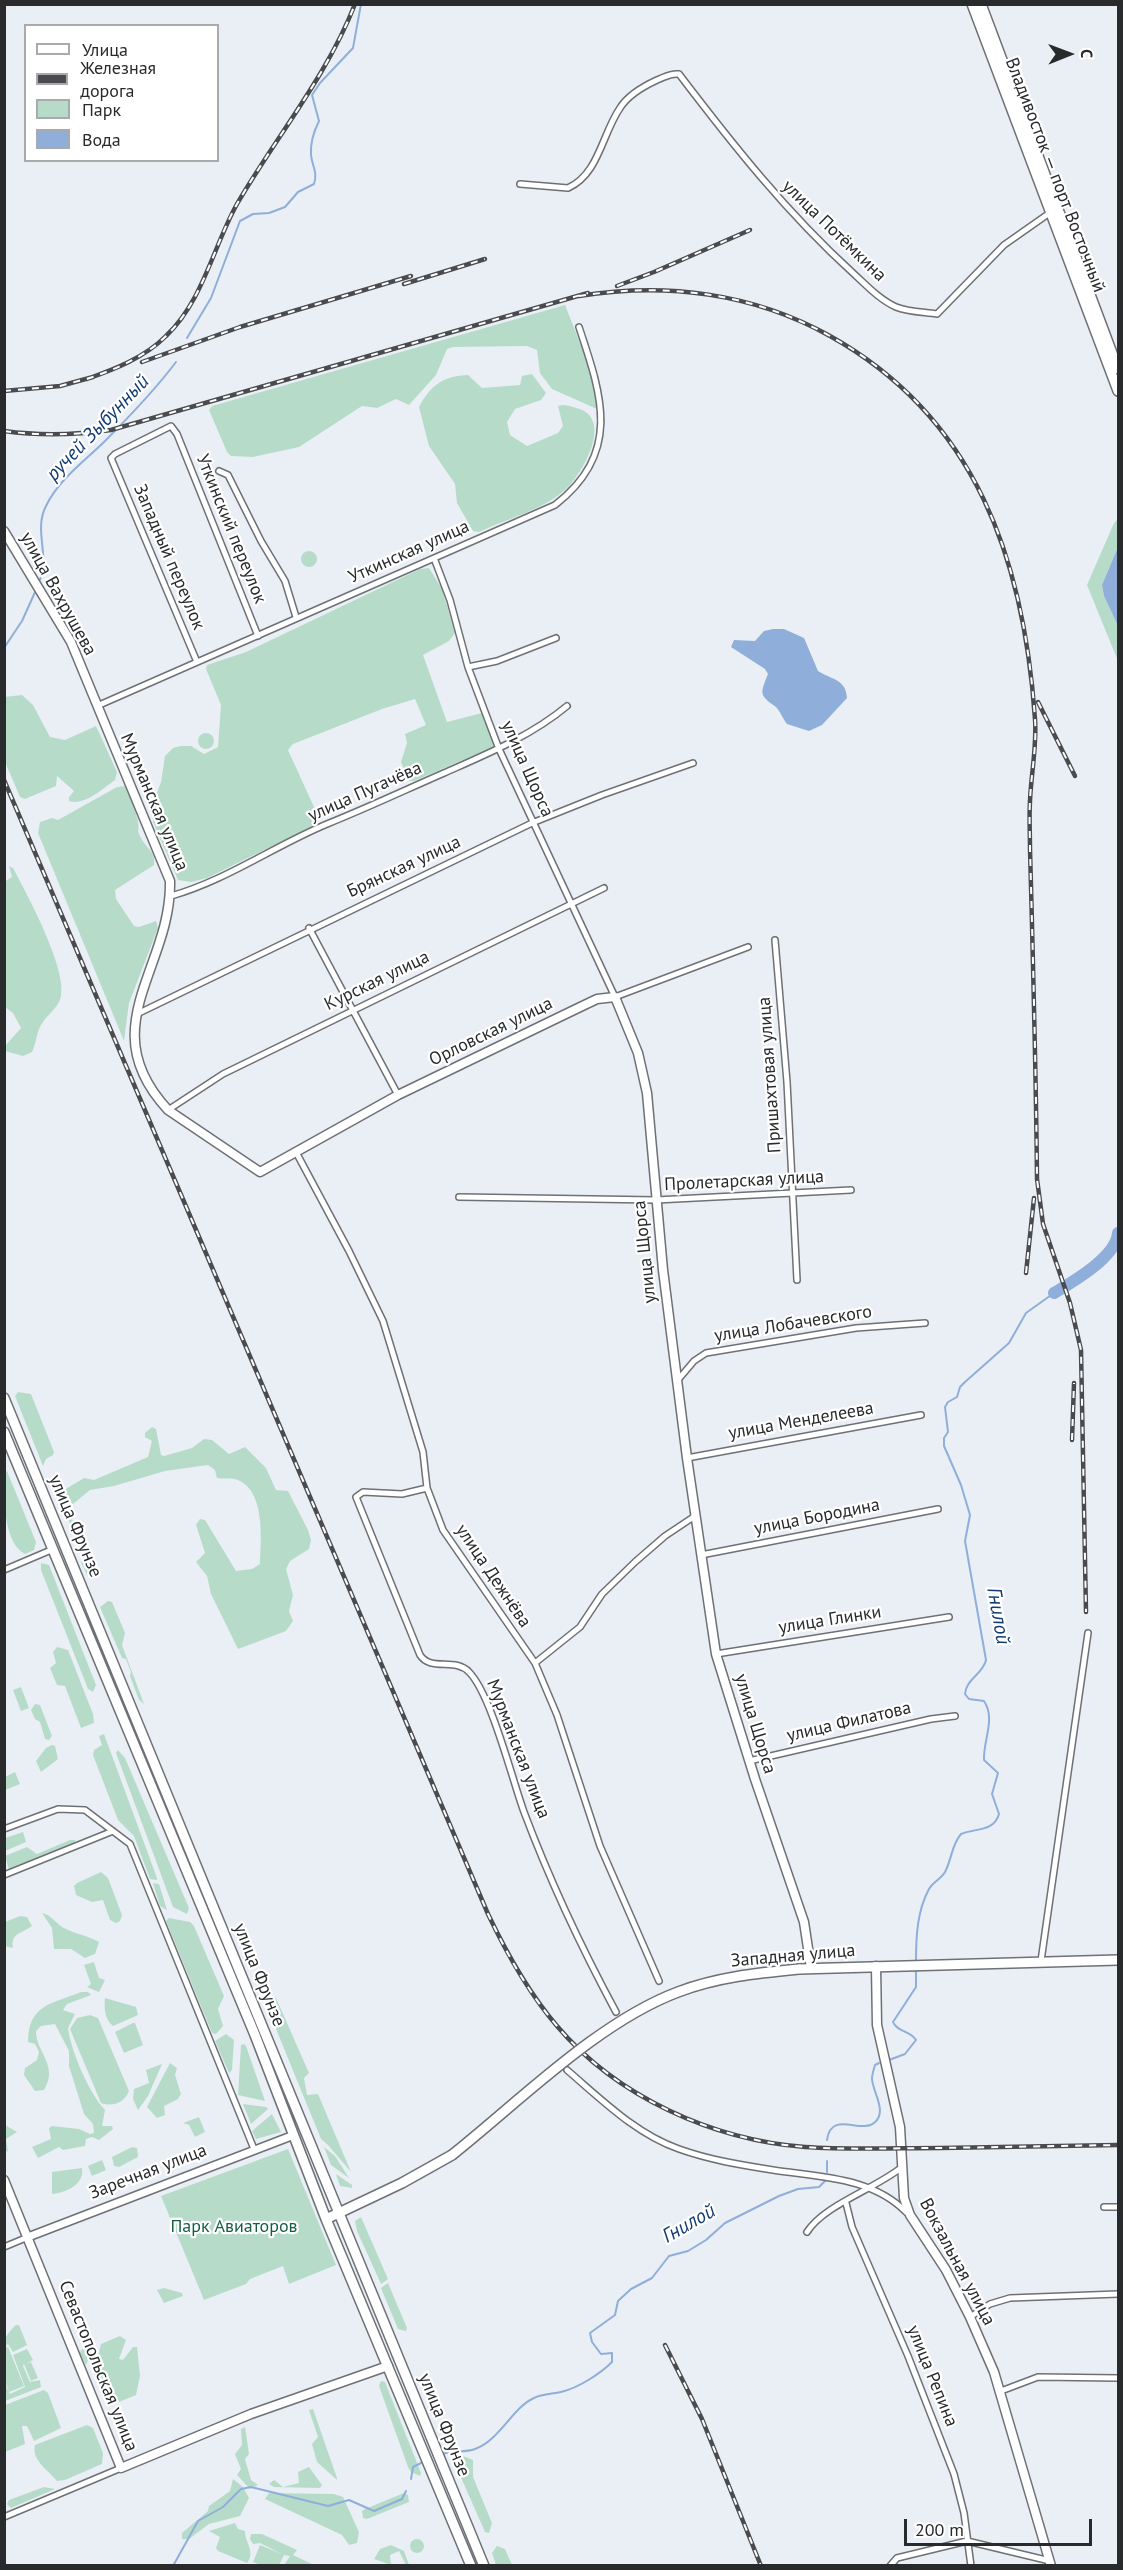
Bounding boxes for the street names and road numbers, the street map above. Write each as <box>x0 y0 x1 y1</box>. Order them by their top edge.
street label: Владивосток — порт Восточный <box>1000 55 1110 295</box>
street label: улица Потёмкина <box>777 176 891 286</box>
street label: Уткинский переулок <box>191 451 271 607</box>
street label: Западный переулок <box>129 481 209 633</box>
street label: Уткинская улица <box>345 516 473 588</box>
street label: улица Вахрушева <box>15 529 101 659</box>
street label: улица Щорса <box>496 717 558 821</box>
street label: Мурманская улица <box>115 730 193 874</box>
street label: улица Пугачёва <box>305 757 425 827</box>
street label: Брянская улица <box>344 831 464 903</box>
street label: Курская улица <box>321 946 433 1016</box>
street label: Орловская улица <box>426 993 556 1071</box>
street label: Пришахтовая улица <box>754 996 786 1154</box>
street label: Пролетарская улица <box>664 1166 824 1196</box>
street label: улица Щорса <box>629 1200 661 1304</box>
street label: улица Лобачевского <box>713 1301 873 1347</box>
street label: улица Менделеева <box>727 1398 875 1444</box>
street label: улица Фрунзе <box>44 1471 106 1581</box>
street label: улица Бородина <box>752 1494 882 1540</box>
street label: улица Дежнёва <box>451 1520 535 1632</box>
street label: улица Глинки <box>777 1601 883 1639</box>
street label: улица Щорса <box>730 1671 780 1777</box>
street label: Мурманская улица <box>481 1676 555 1822</box>
street label: улица Филатова <box>785 1697 913 1747</box>
street label: улица Фрунзе <box>229 1920 289 2030</box>
street label: Западная улица <box>730 1940 856 1972</box>
street label: Заречная улица <box>86 2140 210 2204</box>
street label: Вокзальная улица <box>914 2195 1000 2329</box>
street label: Севастопольская улица <box>54 2277 142 2455</box>
street label: улица Репина <box>902 2322 962 2430</box>
street label: улица Фрунзе <box>414 2370 474 2480</box>

